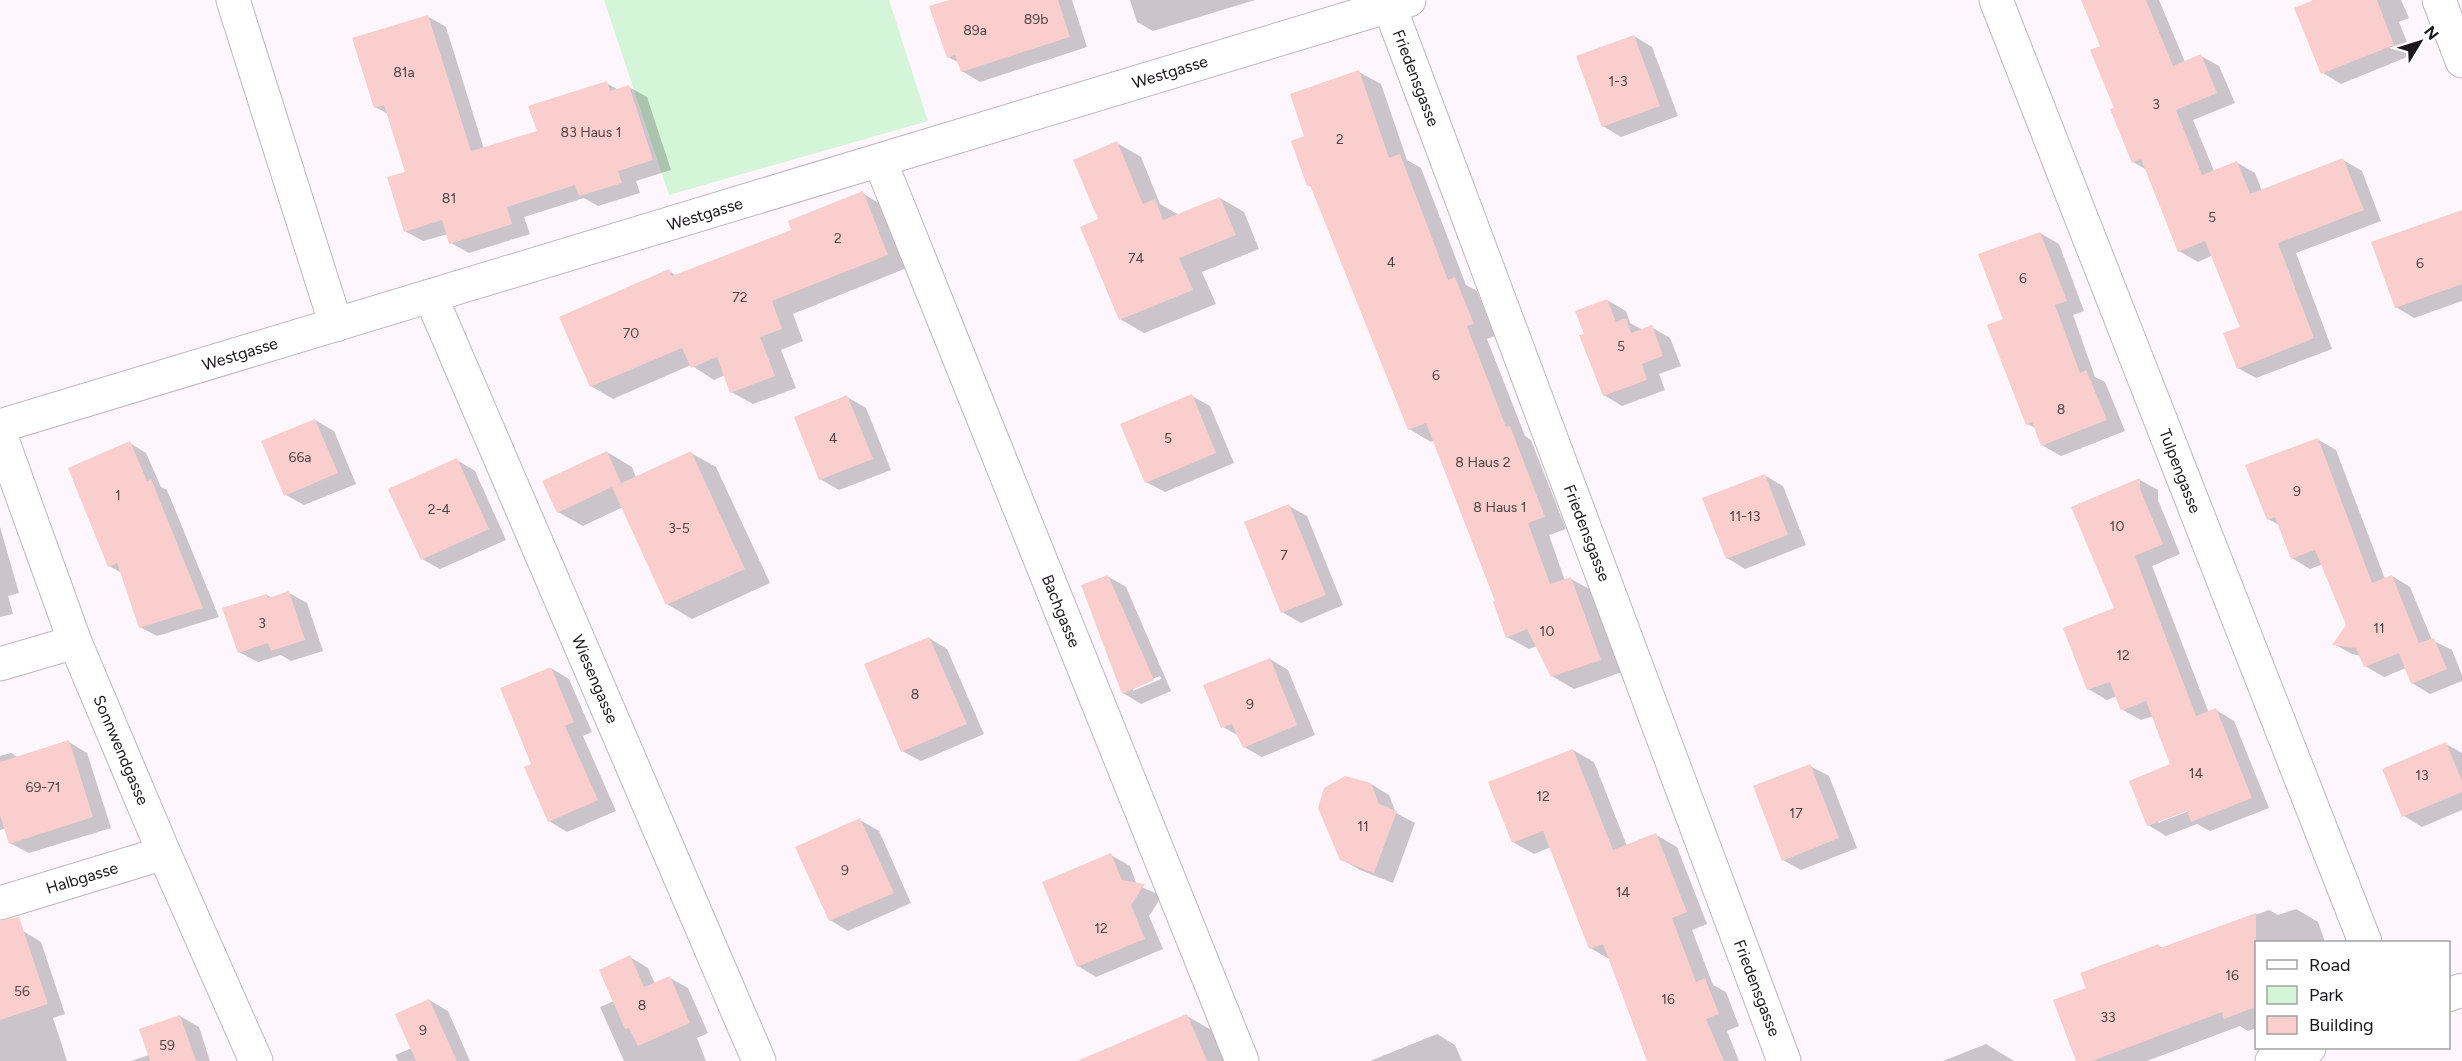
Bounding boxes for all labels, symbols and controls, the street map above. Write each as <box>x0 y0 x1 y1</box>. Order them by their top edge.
house number: 89b <box>1024 11 1048 28</box>
north arrow <box>2390 12 2450 72</box>
house number: 89a <box>963 22 987 39</box>
text: N <box>2420 22 2443 44</box>
street label: Friedensgasse <box>1389 27 1443 129</box>
street label: Westgasse <box>1130 51 1210 93</box>
house number: 81a <box>393 64 415 81</box>
house number: 1-3 <box>1608 73 1628 90</box>
house number: 3 <box>2152 96 2160 113</box>
house number: 83 Haus 1 <box>561 124 621 141</box>
house number: 2 <box>1336 131 1344 148</box>
house number: 81 <box>442 190 456 207</box>
street label: Westgasse <box>665 193 745 235</box>
house number: 5 <box>2208 209 2216 226</box>
house number: 2 <box>834 230 842 247</box>
house number: 74 <box>1128 250 1144 267</box>
house number: 4 <box>1387 254 1396 271</box>
house number: 6 <box>2416 255 2424 272</box>
house number: 6 <box>2019 270 2027 287</box>
house number: 72 <box>732 289 748 306</box>
house number: 70 <box>623 325 639 342</box>
street label: Westgasse <box>200 333 280 375</box>
house number: 5 <box>1617 338 1625 355</box>
house number: 6 <box>1432 367 1440 384</box>
house number: 8 <box>2057 401 2065 418</box>
street label: Tulpengasse <box>2155 426 2205 516</box>
house number: 4 <box>829 430 838 447</box>
house number: 5 <box>1164 430 1172 447</box>
house number: 66a <box>289 449 312 466</box>
house number: 8 Haus 2 <box>1455 454 1511 471</box>
street label: Friedensgasse <box>1560 482 1614 584</box>
house number: 9 <box>2293 483 2301 500</box>
house number: 1 <box>115 487 121 504</box>
house number: 8 Haus 1 <box>1473 499 1527 516</box>
house number: 2-4 <box>428 501 450 518</box>
house number: 11-13 <box>1730 508 1760 525</box>
house number: 10 <box>2110 518 2124 535</box>
house number: 3-5 <box>668 520 690 537</box>
house number: 7 <box>1280 547 1288 564</box>
street label: Bachgasse <box>1038 572 1084 650</box>
house number: 3 <box>258 615 266 632</box>
house number: 11 <box>2373 620 2385 637</box>
house number: 10 <box>1540 623 1554 640</box>
street label: Wiesengasse <box>568 632 622 726</box>
house number: 12 <box>2116 647 2130 664</box>
house number: 8 <box>911 686 919 703</box>
street label: Sonnwendgasse <box>89 692 153 808</box>
house number: 9 <box>1246 696 1254 713</box>
house number: 14 <box>2189 765 2204 782</box>
house number: 13 <box>2415 767 2429 784</box>
house number: 69-71 <box>26 779 61 796</box>
house number: 12 <box>1536 788 1550 805</box>
house number: 17 <box>1789 805 1803 822</box>
house number: 11 <box>1357 818 1369 835</box>
street label: Halbgasse <box>44 858 121 898</box>
house number: 9 <box>841 862 849 879</box>
house number: 14 <box>1616 884 1631 901</box>
house number: 12 <box>1094 920 1108 937</box>
street label: Friedensgasse <box>1730 937 1784 1039</box>
legend <box>2255 941 2450 1049</box>
text: Road <box>2309 954 2350 976</box>
house number: 16 <box>2225 967 2239 984</box>
house number: 56 <box>14 983 30 1000</box>
text: Park <box>2309 984 2344 1006</box>
house number: 16 <box>1661 991 1675 1008</box>
house number: 8 <box>638 997 646 1014</box>
house number: 33 <box>2100 1009 2116 1026</box>
text: Building <box>2309 1014 2374 1036</box>
house number: 9 <box>419 1022 427 1039</box>
house number: 59 <box>159 1037 175 1054</box>

